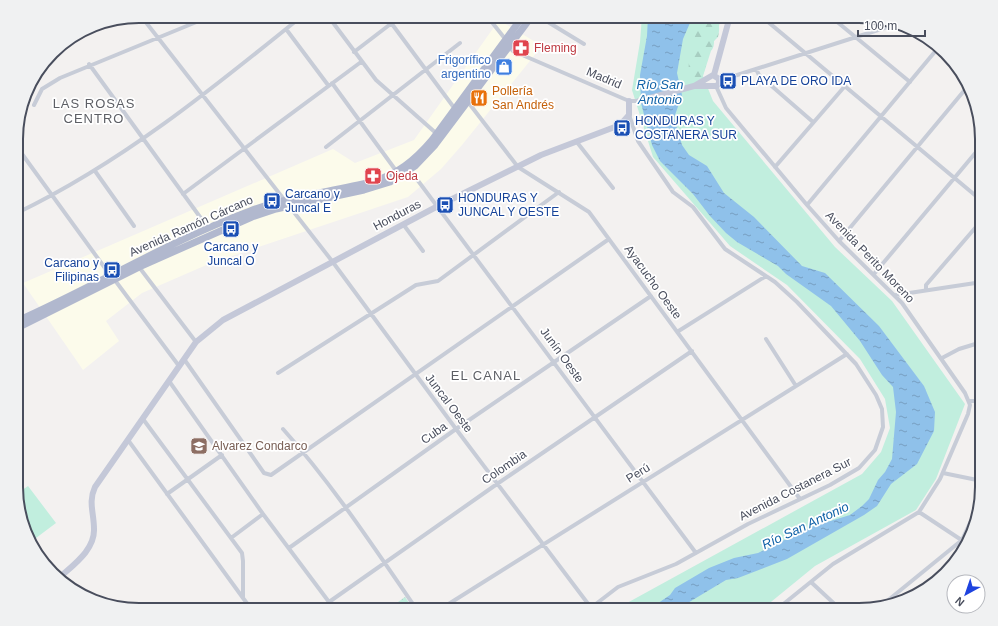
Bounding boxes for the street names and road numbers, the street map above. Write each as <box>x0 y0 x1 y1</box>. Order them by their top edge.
street label: Madrid <box>584 64 624 92</box>
street label: Avenida Ramón Cárcano <box>127 192 255 260</box>
street label: Honduras <box>371 197 423 233</box>
street label: Avenida Perito Moreno <box>823 208 918 306</box>
street label: Ayacucho Oeste <box>622 242 685 322</box>
street label: Junín Oeste <box>537 325 587 386</box>
street label: Juncal Oeste <box>422 371 476 435</box>
street label: Cuba <box>418 419 450 447</box>
street label: Colombia <box>479 447 529 487</box>
street label: Avenida Costanera Sur <box>737 455 853 523</box>
street label: Perú <box>624 460 652 486</box>

